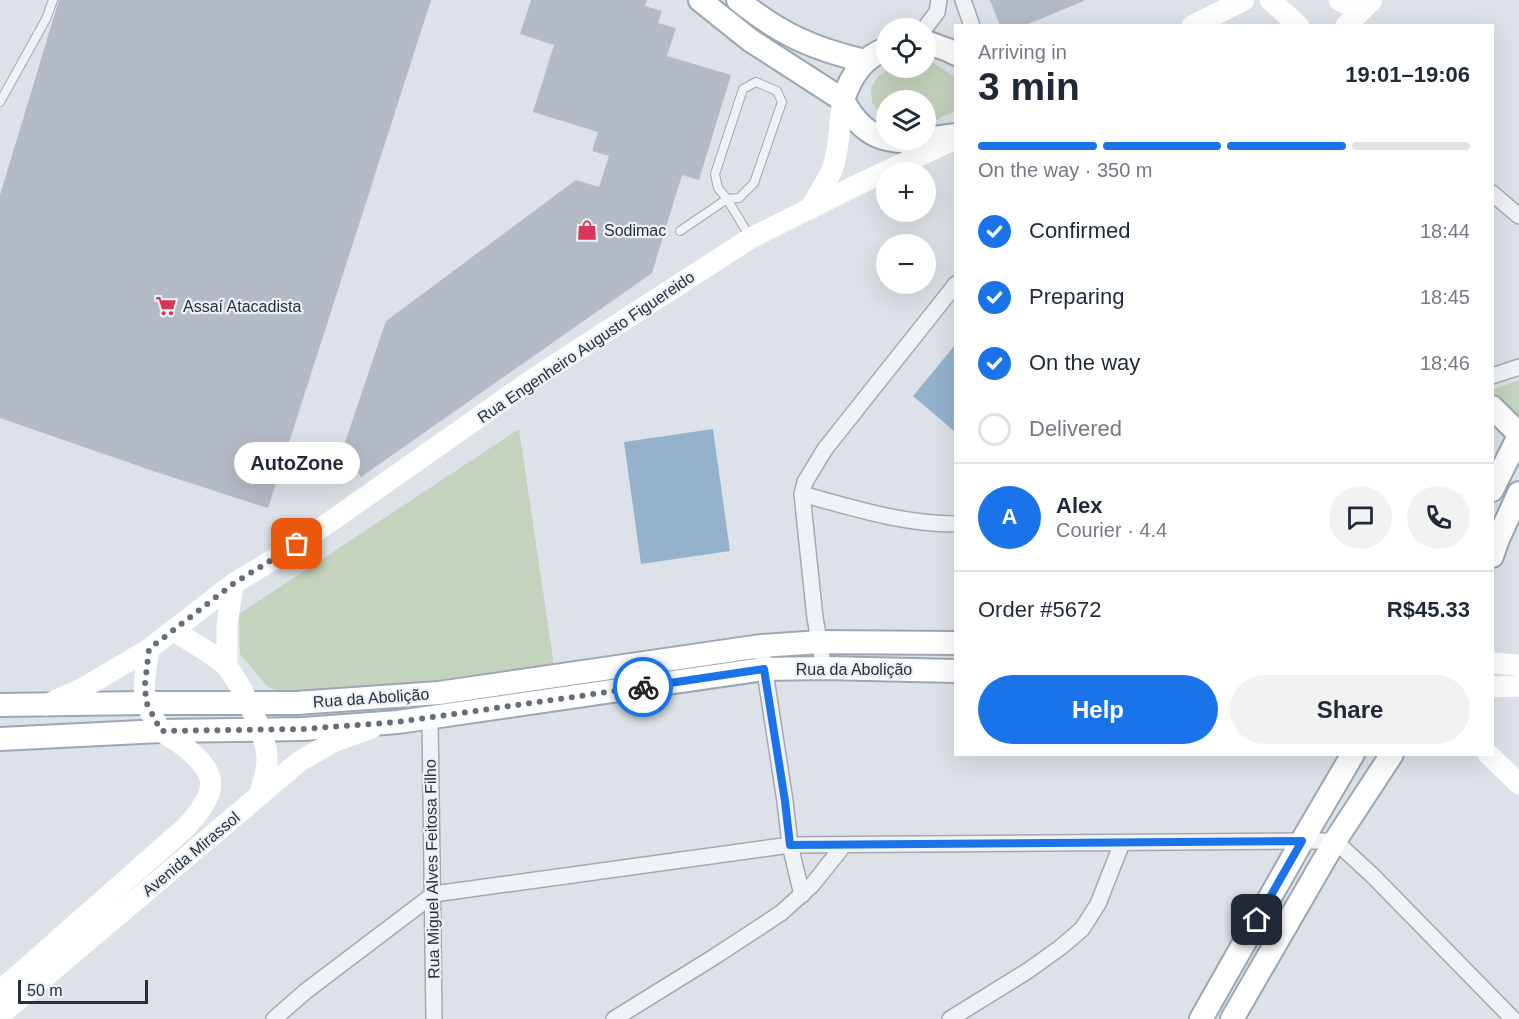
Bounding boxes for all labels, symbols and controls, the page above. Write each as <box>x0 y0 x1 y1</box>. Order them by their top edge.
map controls <box>876 18 936 294</box>
button: locate <box>876 18 936 78</box>
text: Arriving in <box>978 41 1067 63</box>
text: 19:01–19:06 <box>1345 62 1470 87</box>
text: 3 min <box>978 65 1080 108</box>
button: layers <box>876 90 936 150</box>
text: On the way · 350 m <box>978 159 1153 181</box>
button: + <box>876 162 936 222</box>
icon: check <box>978 215 1011 248</box>
shop icon: Sodimac <box>575 218 599 242</box>
text: Confirmed <box>1029 218 1130 243</box>
text: 18:44 <box>1420 220 1470 242</box>
place label: Sodimac <box>604 222 666 239</box>
button: − <box>876 234 936 294</box>
street label: Rua Engenheiro Augusto Figuereido <box>474 268 698 426</box>
icon: check <box>978 281 1011 314</box>
text: Preparing <box>1029 284 1124 309</box>
text: 18:45 <box>1420 286 1470 308</box>
supermarket icon: Assaí Atacadista <box>154 294 178 318</box>
place label: Assaí Atacadista <box>183 298 301 315</box>
icon: check <box>978 347 1011 380</box>
text: On the way <box>1029 350 1140 375</box>
text: 18:46 <box>1420 352 1470 374</box>
text: Delivered <box>1029 416 1122 441</box>
callout: AutoZone <box>234 442 360 484</box>
text: AutoZone <box>250 452 344 474</box>
button: chat <box>1329 486 1392 549</box>
button: phone <box>1407 486 1470 549</box>
text: Alex <box>1056 493 1102 518</box>
text: A <box>1002 504 1017 529</box>
pin <box>271 518 322 569</box>
text: Courier · 4.4 <box>1056 519 1167 541</box>
icon: bag <box>280 527 313 560</box>
text: Order #5672 <box>978 597 1102 622</box>
text: R$45.33 <box>1387 597 1470 622</box>
courier <box>613 657 673 717</box>
street label: Rua da Abolição <box>796 661 912 678</box>
icon: bike <box>627 671 660 704</box>
button: Help <box>978 675 1218 744</box>
button: Share <box>1230 675 1470 744</box>
street label: Rua da Abolição <box>312 685 430 711</box>
street label: Rua Miguel Alves Feitosa Filho <box>422 759 442 979</box>
street label: Avenida Mirassol <box>139 808 243 900</box>
pin <box>1231 894 1282 945</box>
icon: home <box>1240 903 1273 936</box>
scale bar <box>18 977 148 1004</box>
text: 50 m <box>27 982 63 999</box>

